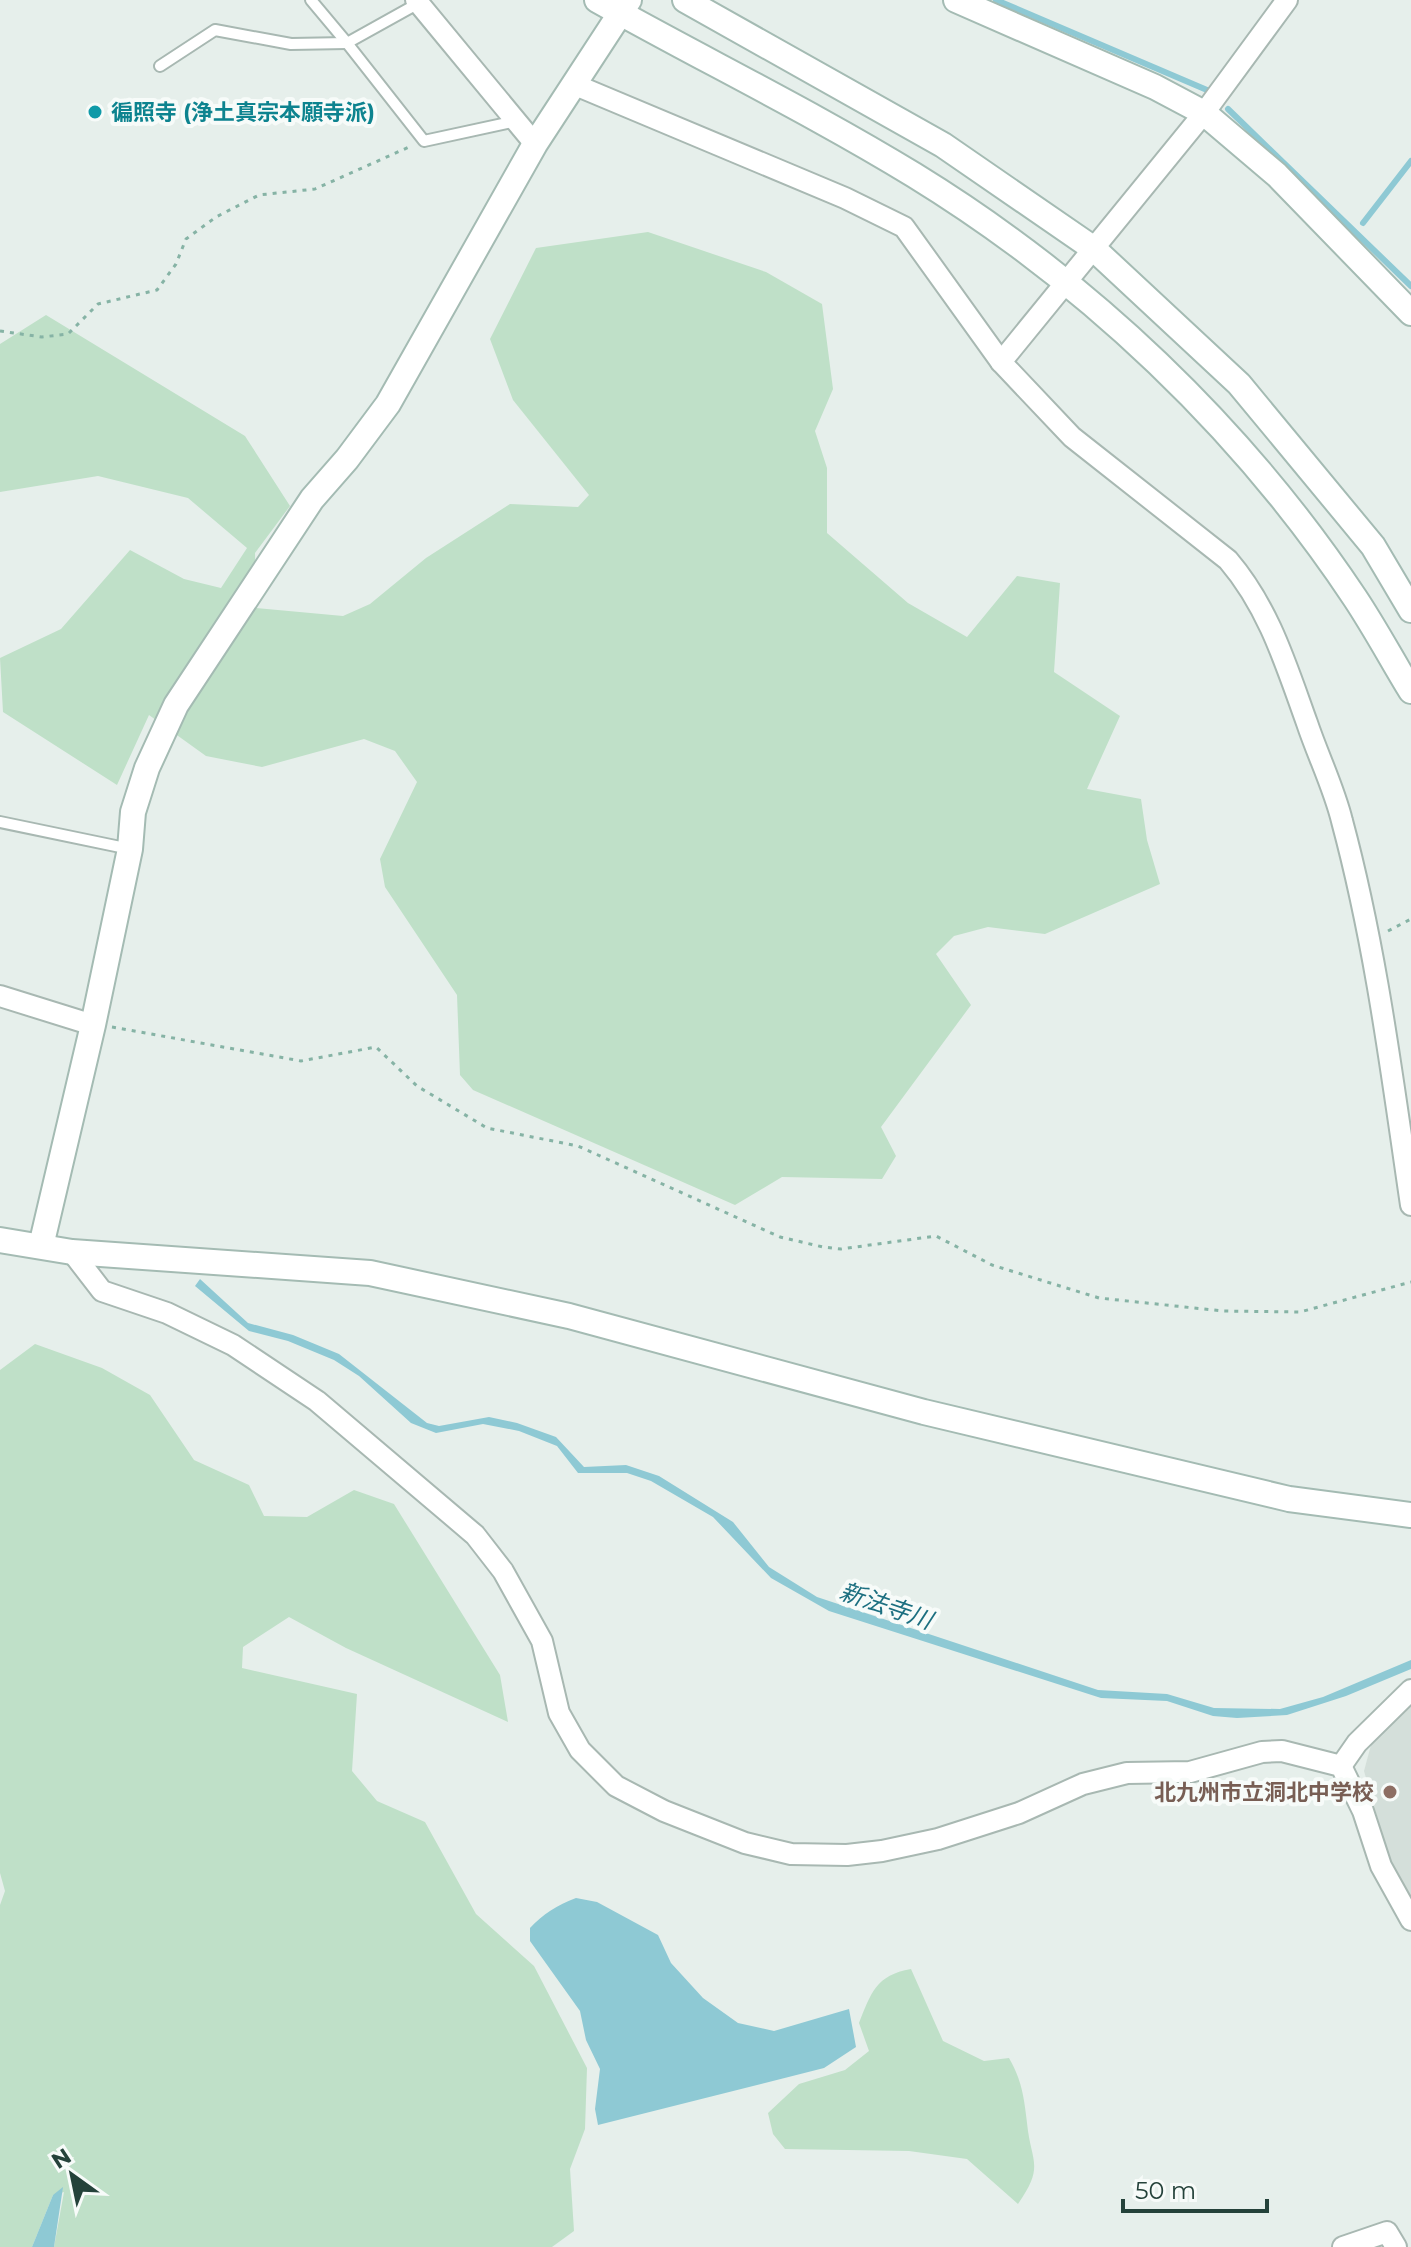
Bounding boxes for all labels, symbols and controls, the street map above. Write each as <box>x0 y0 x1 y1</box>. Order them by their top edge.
place label: 徧照寺 (浄土真宗本願寺派) <box>111 99 375 126</box>
marker: 徧照寺 (浄土真宗本願寺派) <box>86 103 104 121</box>
water label: 新法寺川 <box>836 1576 939 1636</box>
place label: 北九州市立洞北中学校 <box>1154 1779 1374 1806</box>
marker: 北九州市立洞北中学校 <box>1381 1783 1399 1801</box>
north arrow <box>32 2135 112 2215</box>
text: N <box>47 2142 76 2175</box>
scale bar <box>1123 2163 1267 2213</box>
text: 50 m <box>1135 2176 1196 2205</box>

